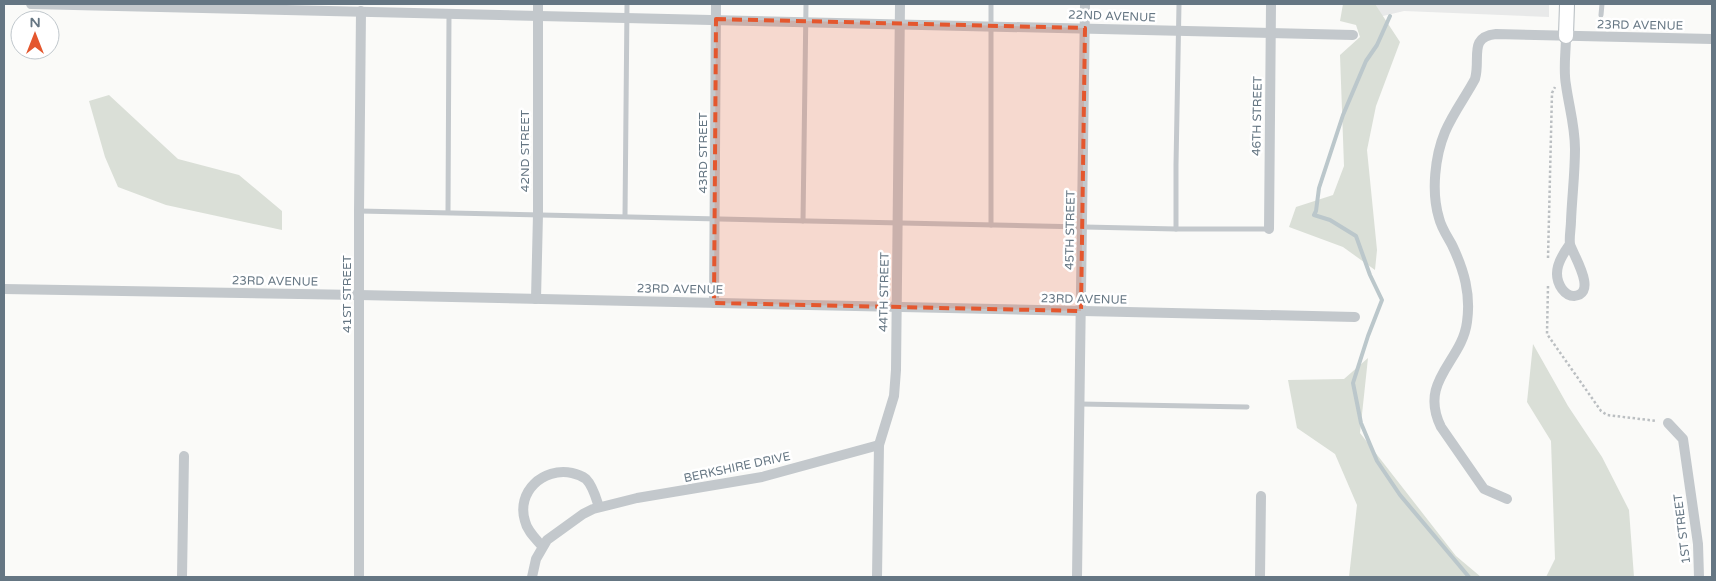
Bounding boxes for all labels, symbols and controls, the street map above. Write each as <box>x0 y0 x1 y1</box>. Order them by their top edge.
street label: 22ND AVENUE <box>1068 7 1156 25</box>
north arrow <box>10 10 60 60</box>
text: N <box>29 14 41 31</box>
street label: 23RD AVENUE <box>1597 17 1684 33</box>
street label: 46TH STREET <box>1249 75 1265 156</box>
street label: 42ND STREET <box>518 109 532 192</box>
street label: 43RD STREET <box>696 112 710 194</box>
street label: 45TH STREET <box>1062 189 1078 270</box>
street label: 44TH STREET <box>876 251 892 332</box>
street label: 41ST STREET <box>340 254 354 333</box>
street label: 23RD AVENUE <box>232 273 319 289</box>
street label: 23RD AVENUE <box>637 281 724 297</box>
street label: 23RD AVENUE <box>1041 291 1128 307</box>
street label: BERKSHIRE DRIVE <box>682 449 792 485</box>
street label: 1ST STREET <box>1671 493 1693 565</box>

